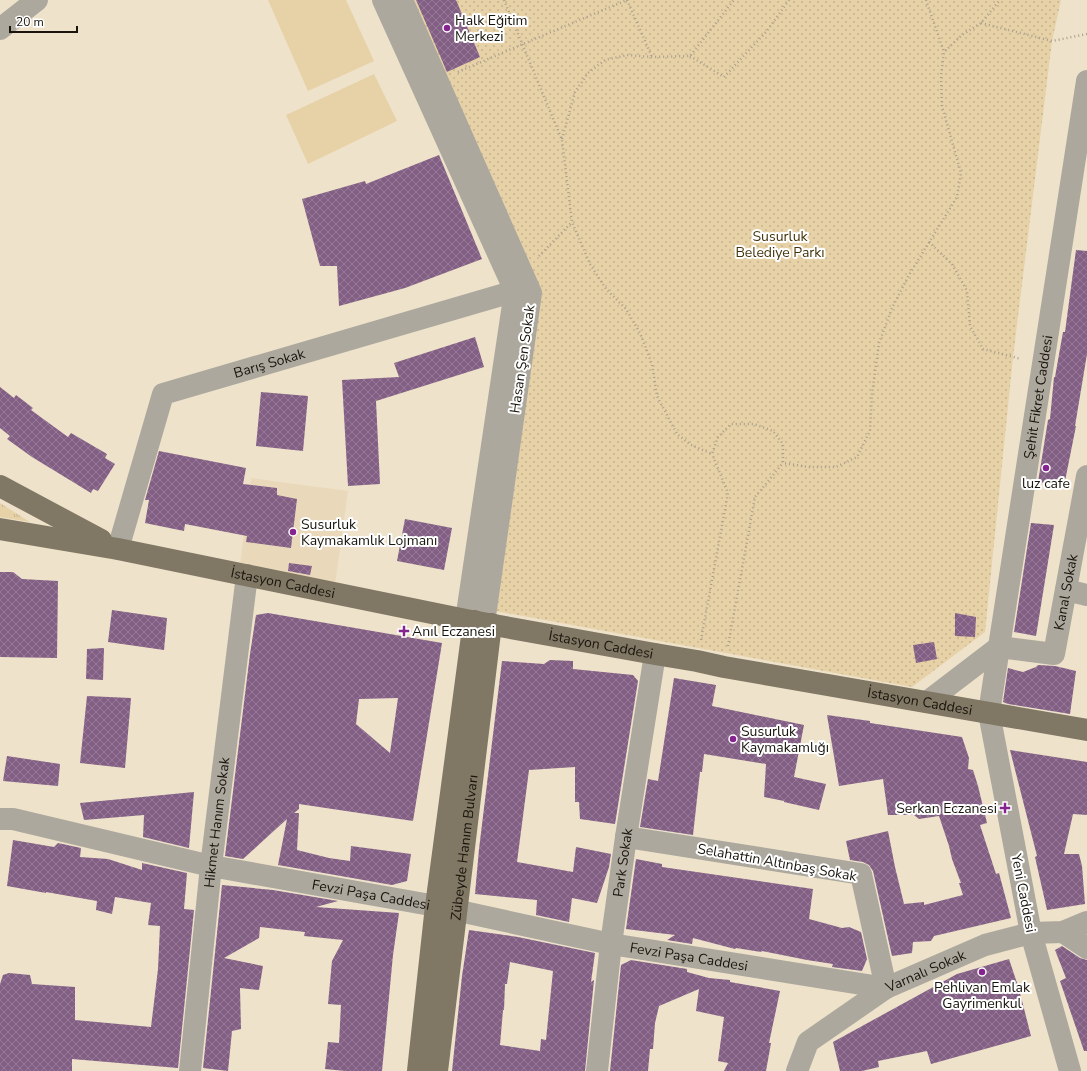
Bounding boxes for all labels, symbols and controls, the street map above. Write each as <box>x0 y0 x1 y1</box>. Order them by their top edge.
scale bar <box>10 8 77 34</box>
place label: Halk Eğitim Merkezi <box>455 11 528 46</box>
text: 20 m <box>16 14 44 30</box>
marker: Halk Eğitim Merkezi <box>442 23 452 33</box>
park label: Susurluk Belediye Parkı <box>735 227 825 262</box>
street label: Hasan Şen Sokak <box>505 303 540 414</box>
street label: Şehit Fikret Caddesi <box>1019 334 1057 460</box>
street label: Barış Sokak <box>231 344 308 383</box>
marker: luz cafe <box>1041 463 1051 473</box>
place label: luz cafe <box>1022 474 1070 493</box>
place label: Susurluk Kaymakamlık Lojmanı <box>301 515 437 550</box>
marker: Susurluk Kaymakamlık Lojmanı <box>288 527 298 537</box>
street label: Kanal Sokak <box>1050 552 1083 632</box>
street label: İstasyon Caddesi <box>229 563 337 603</box>
place label: Anıl Eczanesi <box>412 622 495 641</box>
marker: Anıl Eczanesi <box>399 626 409 636</box>
street label: İstasyon Caddesi <box>547 626 655 664</box>
street label: İstasyon Caddesi <box>866 683 974 720</box>
place label: Susurluk Kaymakamlığı <box>741 722 829 757</box>
marker: Susurluk Kaymakamlığı <box>728 734 738 744</box>
street label: Hikmet Hanım Sokak <box>200 755 235 889</box>
street label: Zübeyde Hanım Bulvarı <box>446 774 483 922</box>
place label: Serkan Eczanesi <box>896 799 997 818</box>
marker: Serkan Eczanesi <box>1000 803 1010 813</box>
street label: Park Sokak <box>609 826 637 898</box>
street label: Selahattin Altınbaş Sokak <box>696 839 859 886</box>
street label: Yeni Caddesi <box>1006 851 1040 934</box>
street label: Fevzi Paşa Caddesi <box>310 875 431 915</box>
street label: Fevzi Paşa Caddesi <box>628 938 749 976</box>
street label: Varnalı Sokak <box>882 945 970 997</box>
marker: Pehlivan Emlak Gayrimenkul <box>977 967 987 977</box>
place label: Pehlivan Emlak Gayrimenkul <box>934 978 1031 1013</box>

